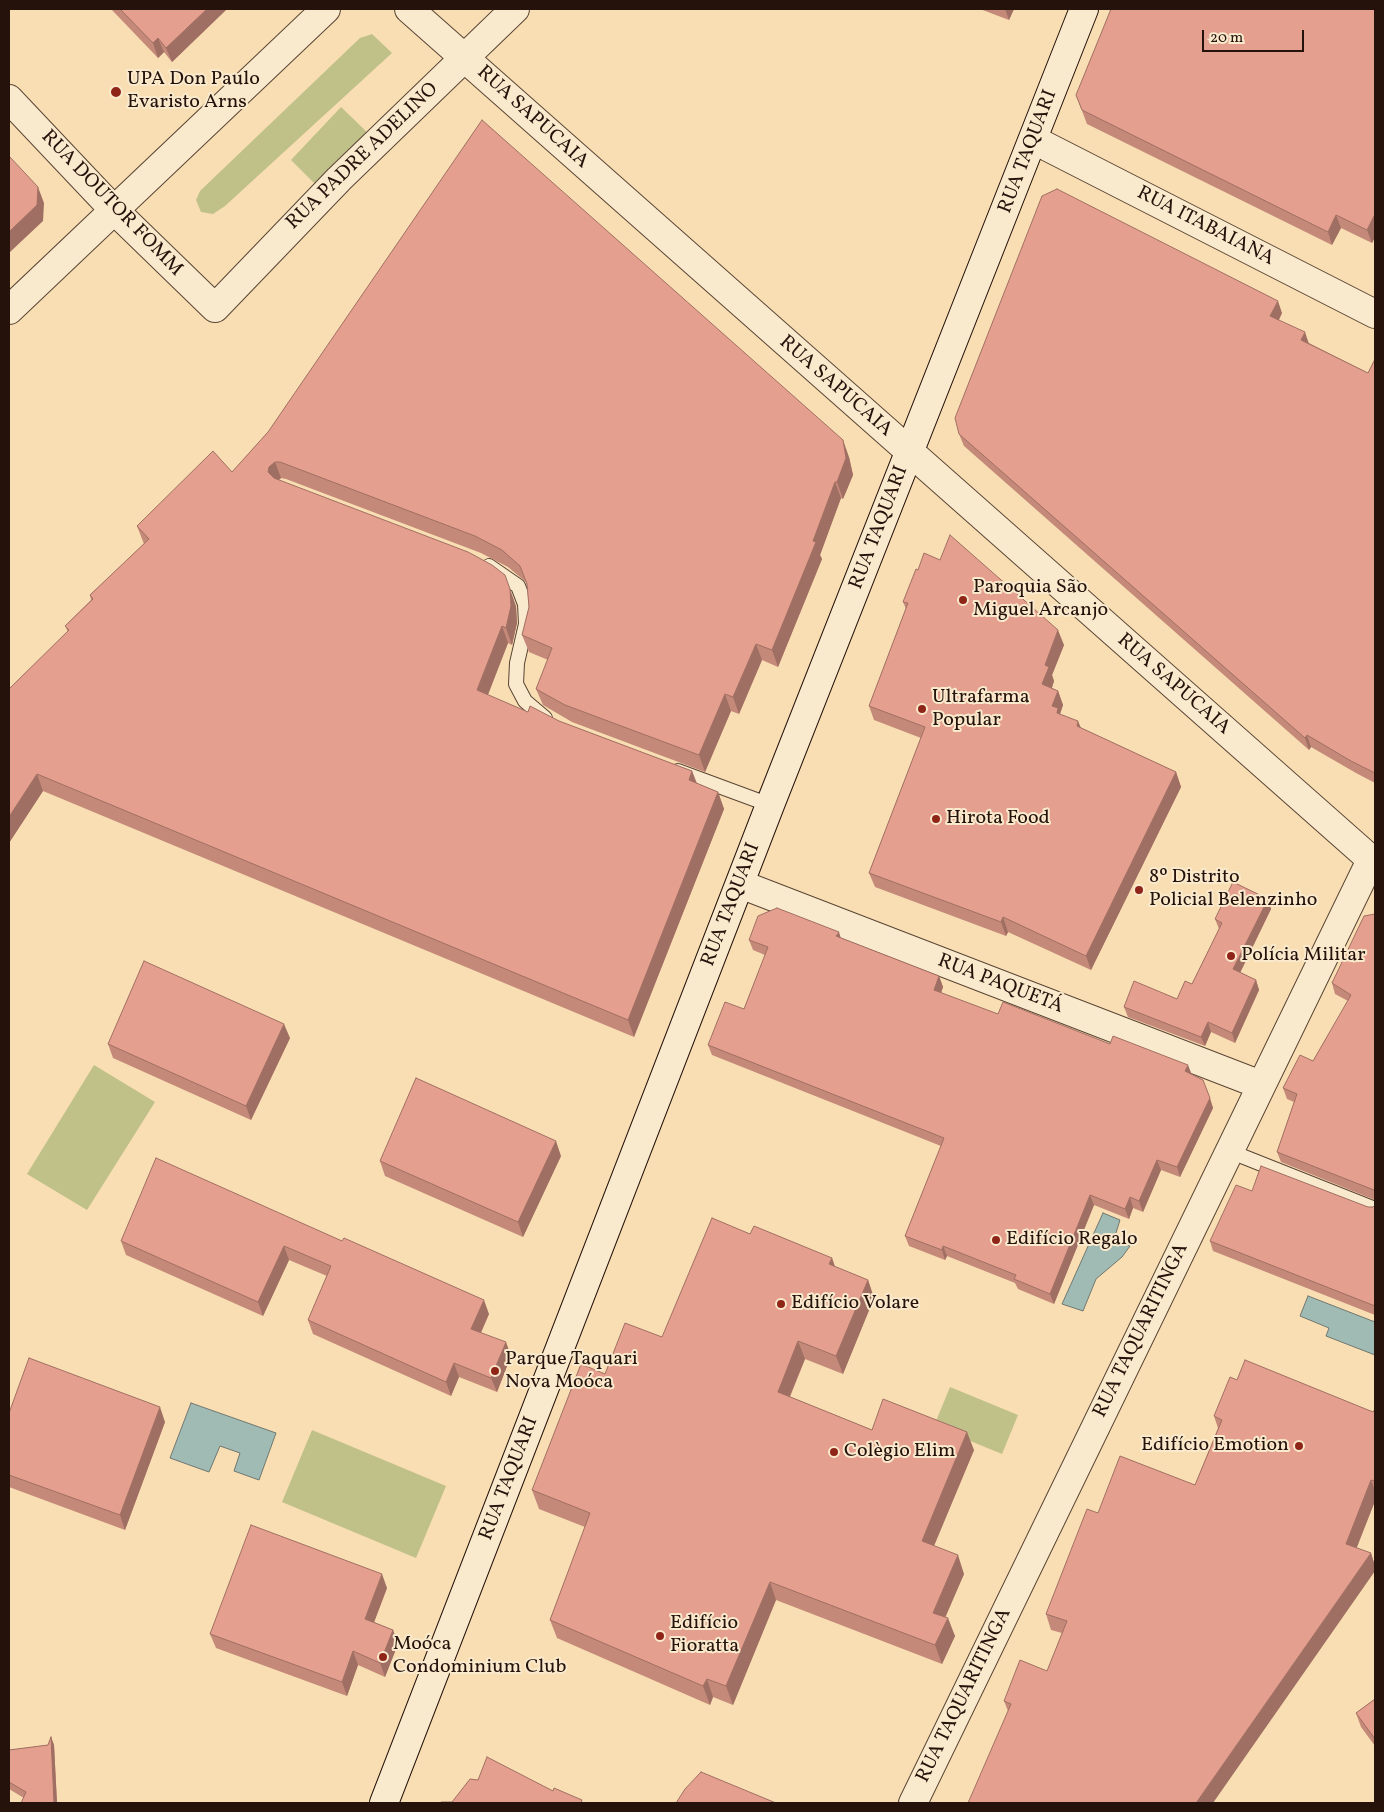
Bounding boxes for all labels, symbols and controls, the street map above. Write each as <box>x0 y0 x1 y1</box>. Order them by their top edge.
scale bar <box>1204 20 1306 52</box>
text: 20 m <box>1210 28 1243 49</box>
street label: RUA SAPUCAIA <box>471 61 593 175</box>
place label: UPA Don Paulo Evaristo Arns <box>127 68 260 115</box>
street label: RUA PADRE ADELINO <box>282 78 444 236</box>
marker: UPA Don Paulo Evaristo Arns <box>109 85 123 99</box>
street label: RUA TAQUARI <box>994 87 1064 217</box>
street label: RUA DOUTOR FOMM <box>35 126 187 282</box>
street label: RUA ITABAIANA <box>1132 182 1278 272</box>
street label: RUA SAPUCAIA <box>773 331 897 443</box>
street label: RUA TAQUARI <box>845 463 915 593</box>
place label: Paroquia São Miguel Arcanjo <box>973 576 1108 623</box>
marker: Paroquia São Miguel Arcanjo <box>957 594 969 606</box>
street label: RUA SAPUCAIA <box>1111 629 1235 741</box>
place label: Ultrafarma Popular <box>932 686 1030 733</box>
marker: Ultrafarma Popular <box>916 703 928 715</box>
place label: Hirota Food <box>946 807 1050 831</box>
marker: Hirota Food <box>930 813 942 825</box>
street label: RUA TAQUARI <box>697 840 767 970</box>
place label: 8º Distrito Policial Belenzinho <box>1149 866 1317 913</box>
marker: 8º Distrito Policial Belenzinho <box>1133 884 1145 896</box>
place label: Polícia Militar <box>1241 944 1366 968</box>
street label: RUA PAQUETÁ <box>934 950 1066 1020</box>
marker: Polícia Militar <box>1225 950 1237 962</box>
place label: Edifício Regalo <box>1006 1228 1138 1252</box>
marker: Edifício Regalo <box>990 1234 1002 1246</box>
street label: RUA TAQUARITINGA <box>1089 1240 1195 1422</box>
place label: Edifício Volare <box>791 1292 919 1316</box>
marker: Edifício Volare <box>775 1298 787 1310</box>
place label: Parque Taquari Nova Moóca <box>505 1348 638 1395</box>
marker: Parque Taquari Nova Moóca <box>489 1365 501 1377</box>
street label: RUA TAQUARI <box>475 1414 545 1544</box>
place label: Edifício Emotion <box>1141 1434 1289 1458</box>
place label: Colègio Elim <box>844 1440 956 1464</box>
marker: Edifício Emotion <box>1293 1440 1305 1452</box>
marker: Colègio Elim <box>828 1446 840 1458</box>
street label: RUA TAQUARITINGA <box>912 1605 1018 1787</box>
place label: Edifício Fioratta <box>670 1612 739 1659</box>
marker: Edifício Fioratta <box>654 1630 666 1642</box>
place label: Moóca Condominium Club <box>393 1633 566 1680</box>
marker: Moóca Condominium Club <box>377 1651 389 1663</box>

